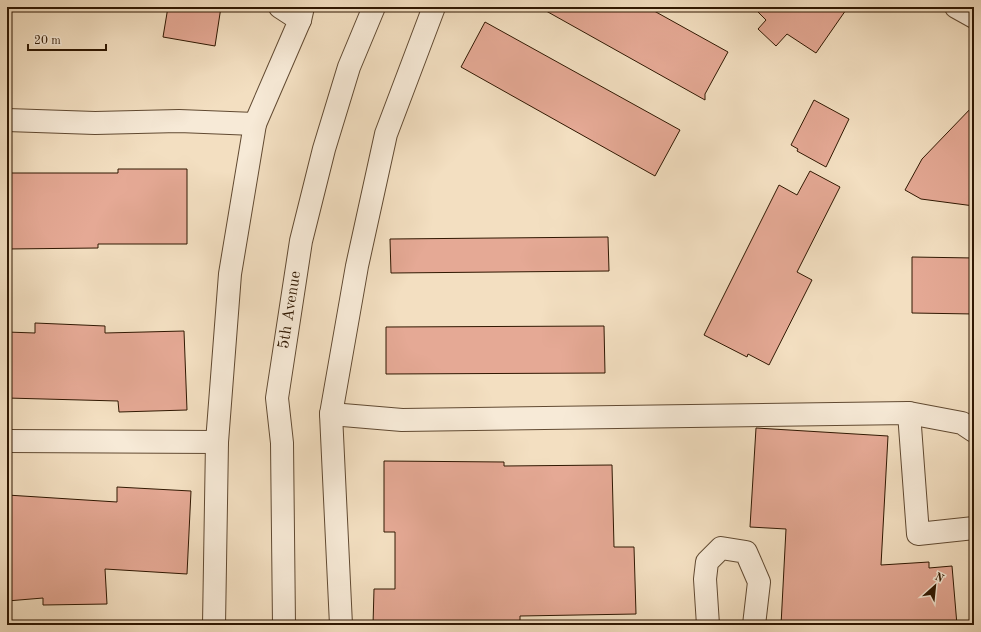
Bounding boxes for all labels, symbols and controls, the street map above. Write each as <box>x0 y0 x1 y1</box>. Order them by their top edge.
scale bar <box>28 26 106 52</box>
text: 20 m <box>34 35 61 47</box>
street label: 5th Avenue <box>276 270 304 350</box>
north arrow <box>915 566 955 606</box>
text: N <box>933 572 946 586</box>

